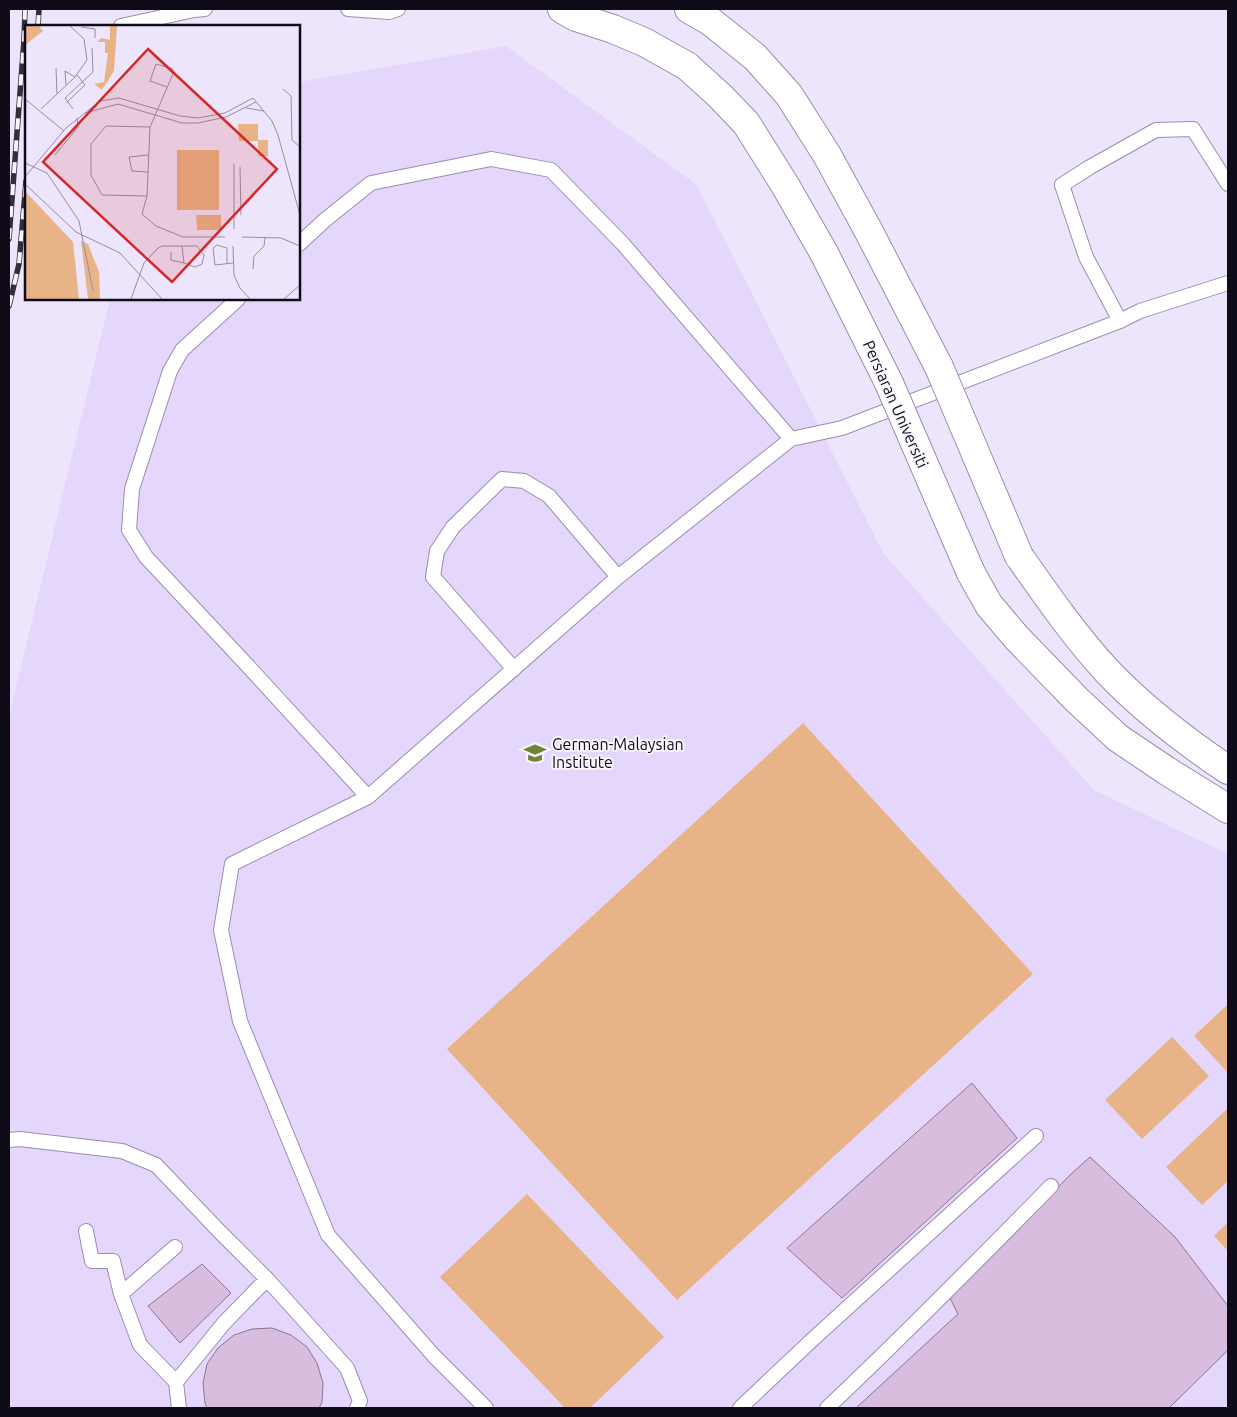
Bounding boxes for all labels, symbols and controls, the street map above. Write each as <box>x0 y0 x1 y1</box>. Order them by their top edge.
inset map <box>25 25 300 300</box>
street label: Persiaran Universiti <box>860 337 932 471</box>
place label: German-Malaysian Institute <box>552 735 684 771</box>
school or university icon: German-Malaysian Institute <box>522 740 548 766</box>

